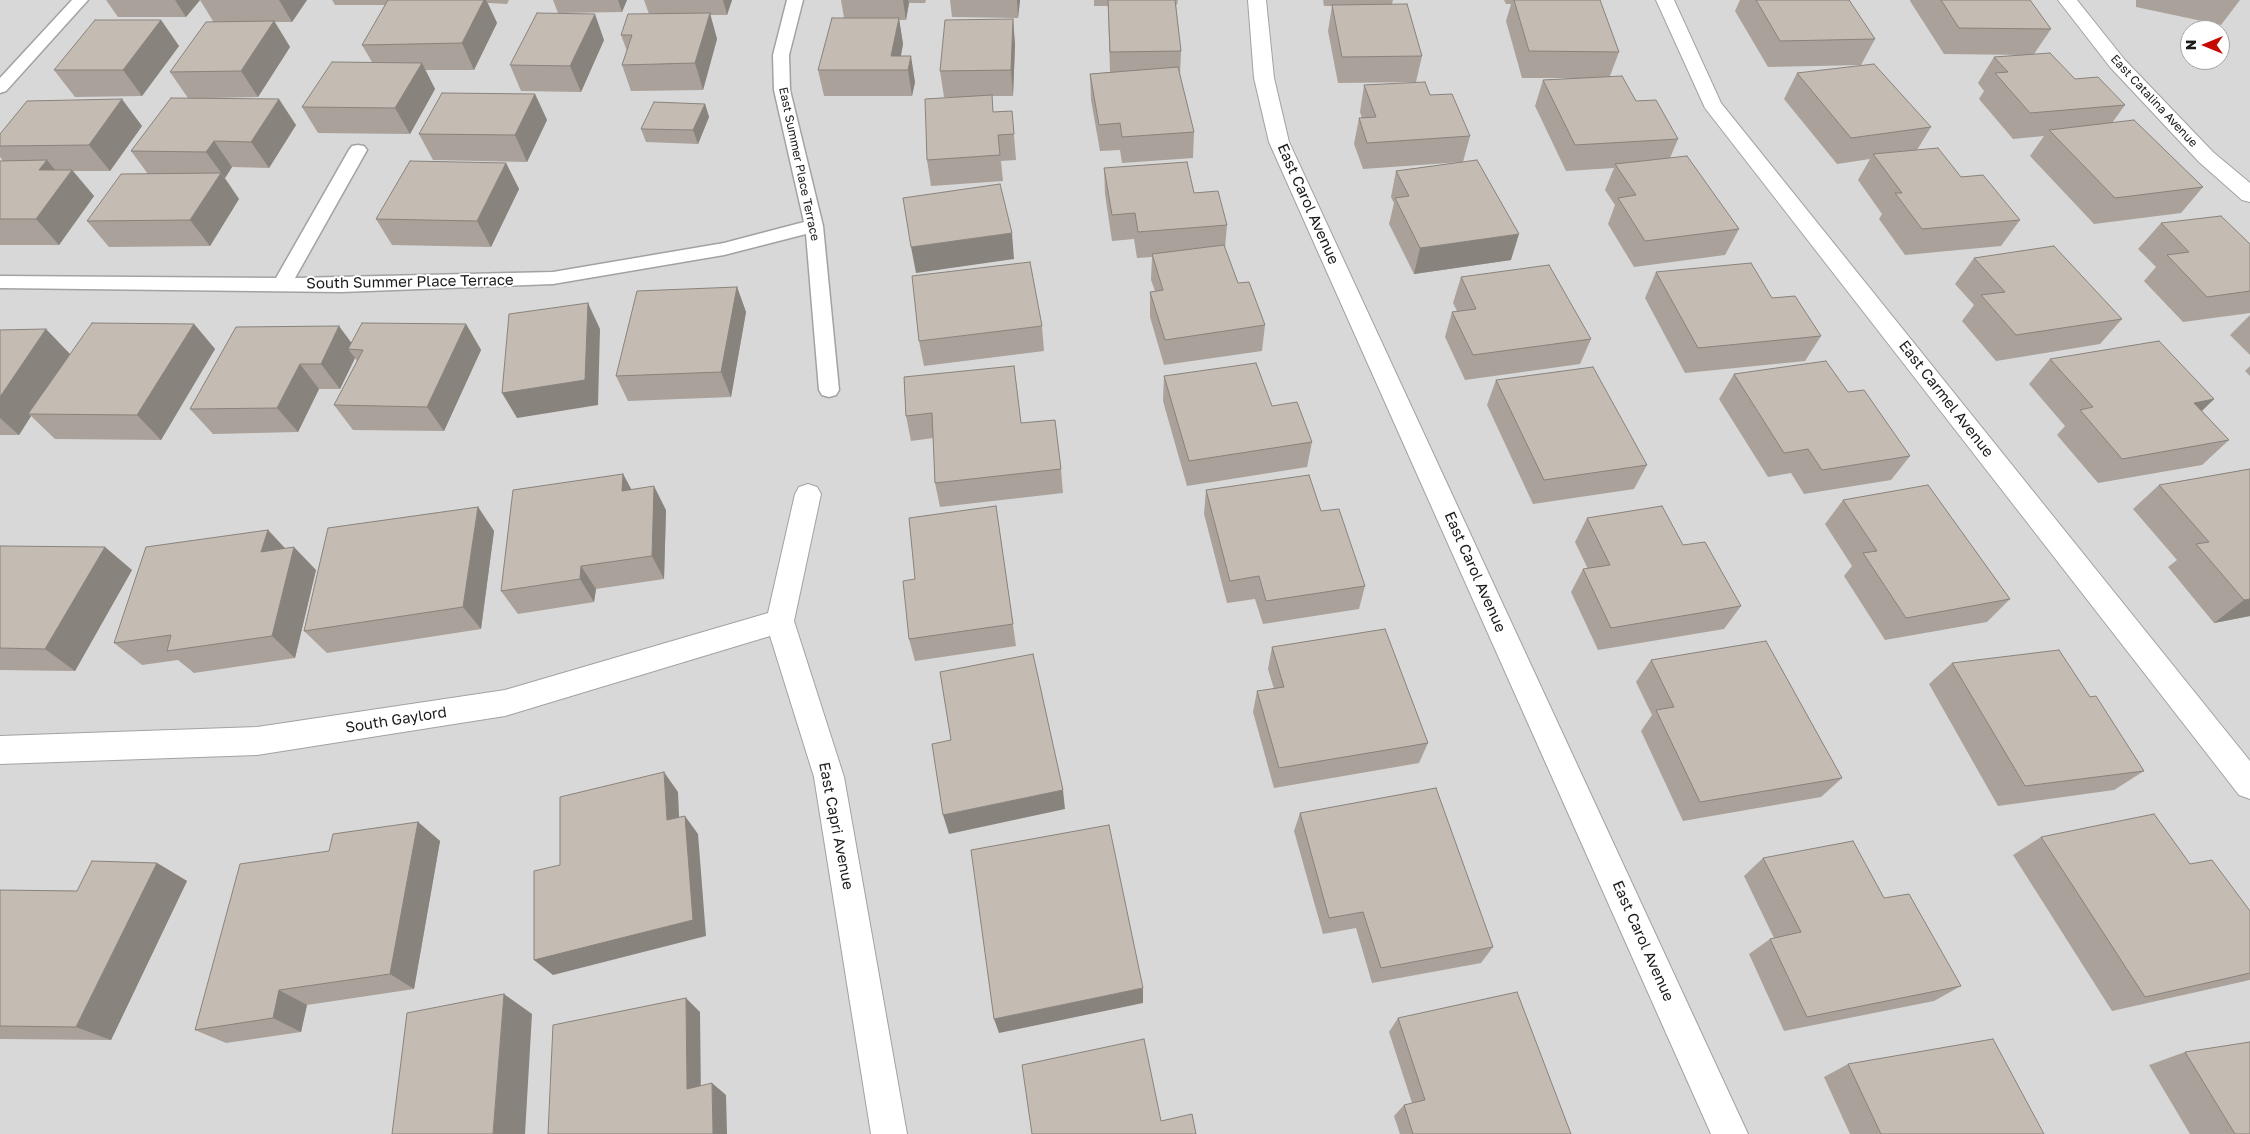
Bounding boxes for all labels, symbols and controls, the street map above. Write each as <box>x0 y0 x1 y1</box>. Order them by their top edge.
north arrow <box>2180 20 2230 70</box>
text: N <box>2182 40 2199 50</box>
street label: East Catalina Avenue <box>2107 52 2201 150</box>
street label: East Summer Place Terrace <box>776 86 822 242</box>
street label: East Carol Avenue <box>1273 141 1343 267</box>
street label: South Summer Place Terrace <box>306 271 514 293</box>
street label: East Carmel Avenue <box>1895 337 1997 461</box>
street label: East Carol Avenue <box>1440 509 1510 635</box>
street label: South Gaylord <box>344 703 448 737</box>
street label: East Capri Avenue <box>815 761 857 891</box>
street label: East Carol Avenue <box>1608 878 1678 1004</box>

